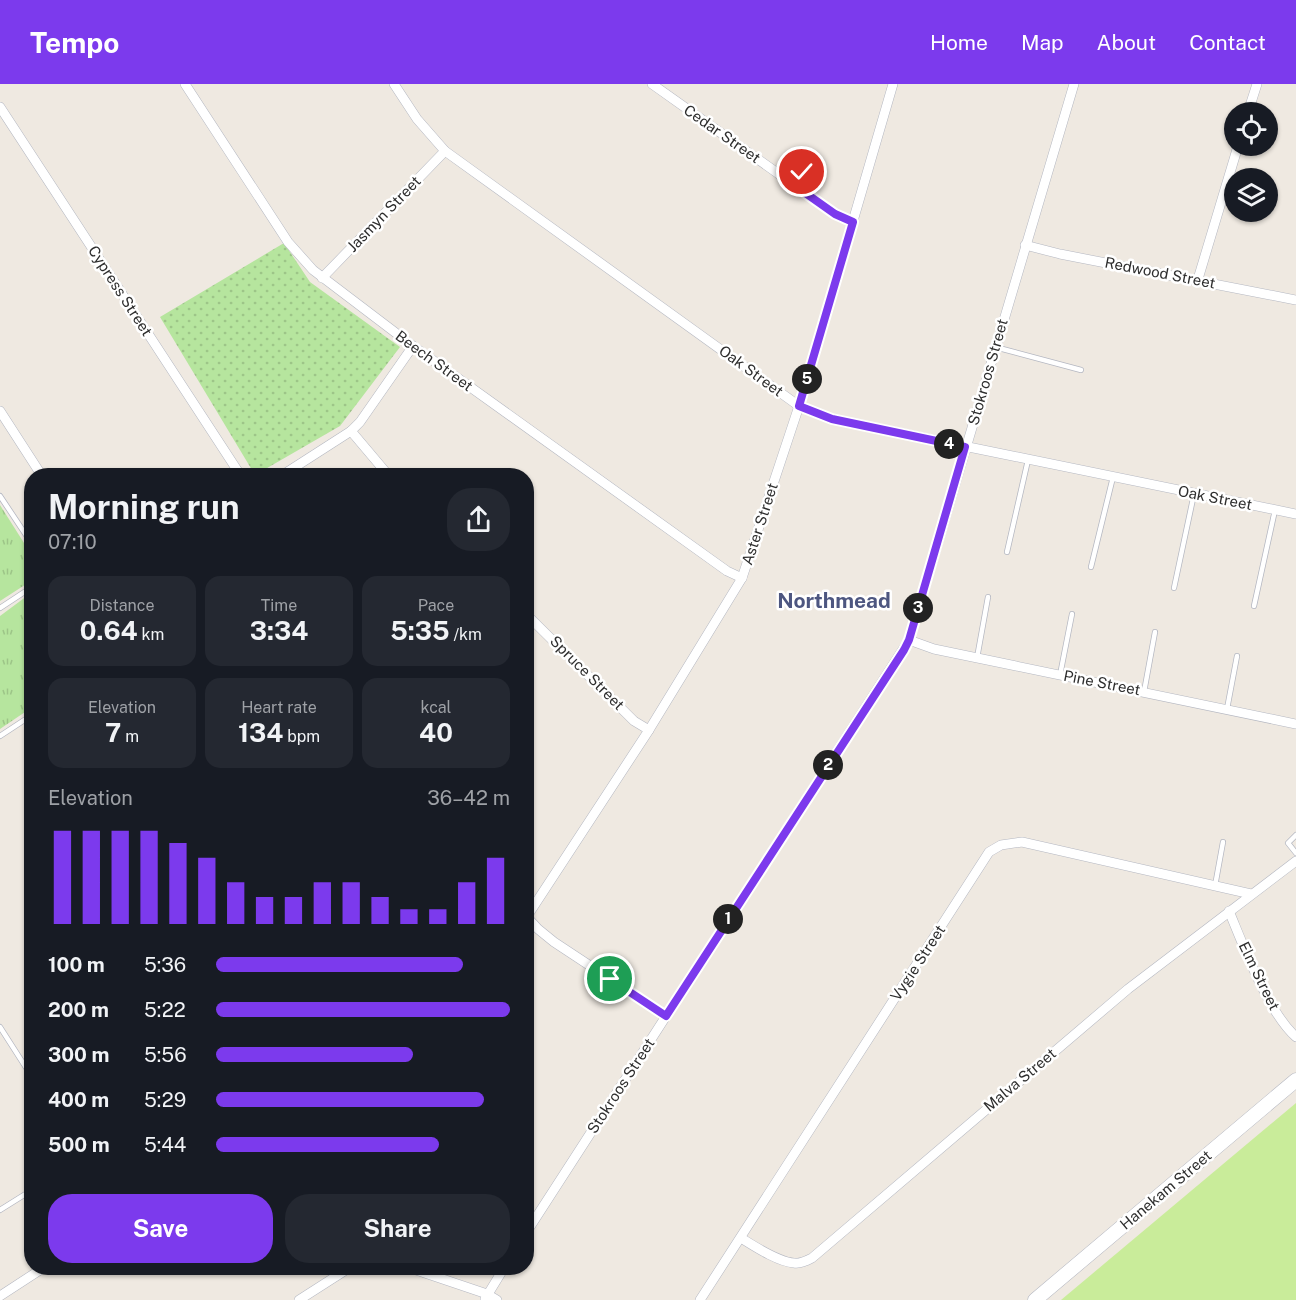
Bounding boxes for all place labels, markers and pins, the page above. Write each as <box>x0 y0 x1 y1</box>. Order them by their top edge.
pin <box>776 146 827 197</box>
pin: 5 <box>792 364 822 394</box>
pin: 4 <box>934 429 964 459</box>
pin: 3 <box>903 593 933 623</box>
pin: 2 <box>813 750 843 780</box>
pin: 1 <box>713 904 743 934</box>
pin <box>584 953 635 1004</box>

